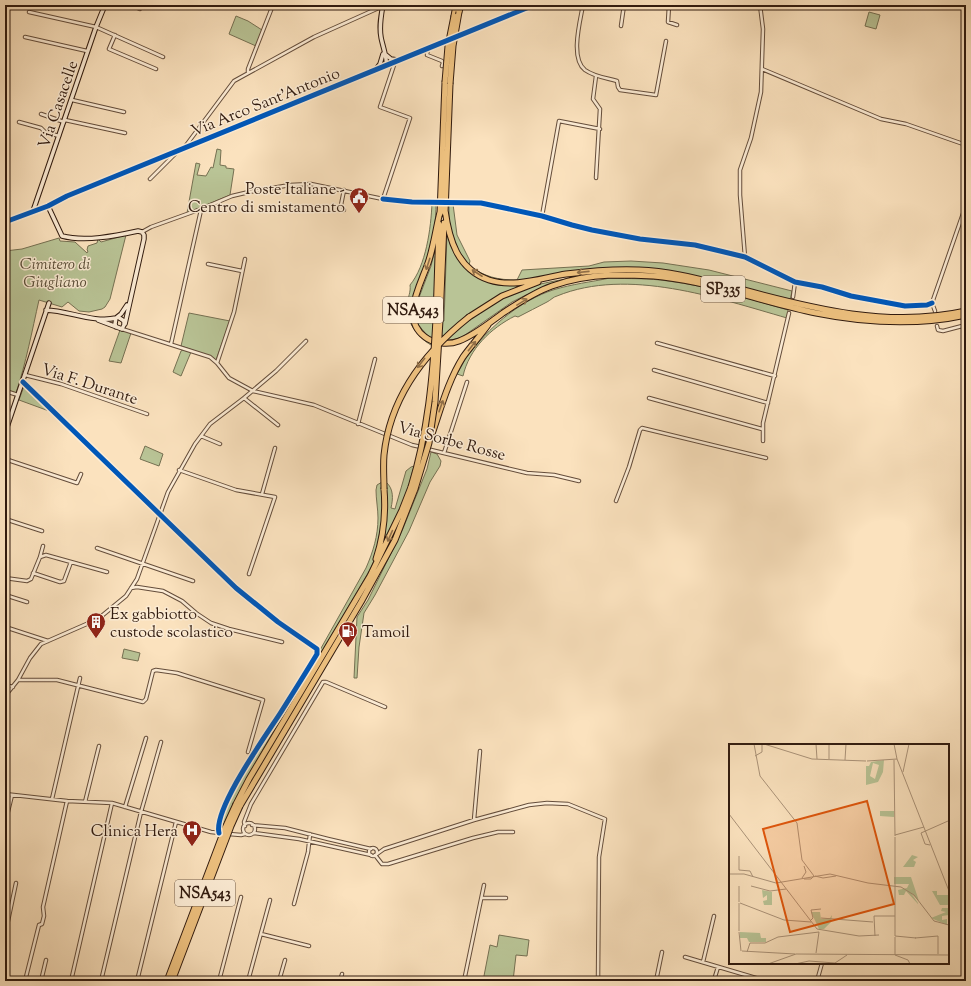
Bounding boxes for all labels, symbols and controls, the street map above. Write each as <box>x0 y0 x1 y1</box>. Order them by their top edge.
street label: Via Casacelle <box>34 58 85 152</box>
street label: Via Arco Sant'Antonio <box>188 63 344 144</box>
place label: Poste Italiane - Centro di smistamento <box>188 179 345 220</box>
public building icon: Poste Italiane - Centro di smistamento <box>348 186 370 214</box>
park label: Cimitero di Giugliano <box>20 254 90 295</box>
one-way arrow <box>424 257 431 270</box>
one-way arrow <box>472 269 483 277</box>
one-way arrow <box>577 269 590 276</box>
road number: SP335 <box>701 276 745 302</box>
road number: NSA543 <box>383 297 443 323</box>
one-way arrow <box>516 297 528 305</box>
one-way arrow <box>468 341 476 352</box>
one-way arrow <box>417 358 426 369</box>
street label: Via F. Durante <box>38 359 141 412</box>
one-way arrow <box>438 401 446 413</box>
street label: Via Sorbe Rosse <box>395 417 508 468</box>
one-way arrow <box>386 530 394 542</box>
place label: Ex gabbiotto custode scolastico <box>110 604 233 645</box>
building icon: Ex gabbiotto custode scolastico <box>85 611 107 639</box>
fuel station icon: Tamoil <box>337 620 359 648</box>
place label: Tamoil <box>362 622 411 645</box>
inset map <box>729 744 949 964</box>
hospital icon: Clinica Hera <box>181 819 203 847</box>
place label: Clinica Hera <box>91 821 179 844</box>
road number: NSA543 <box>175 880 235 906</box>

